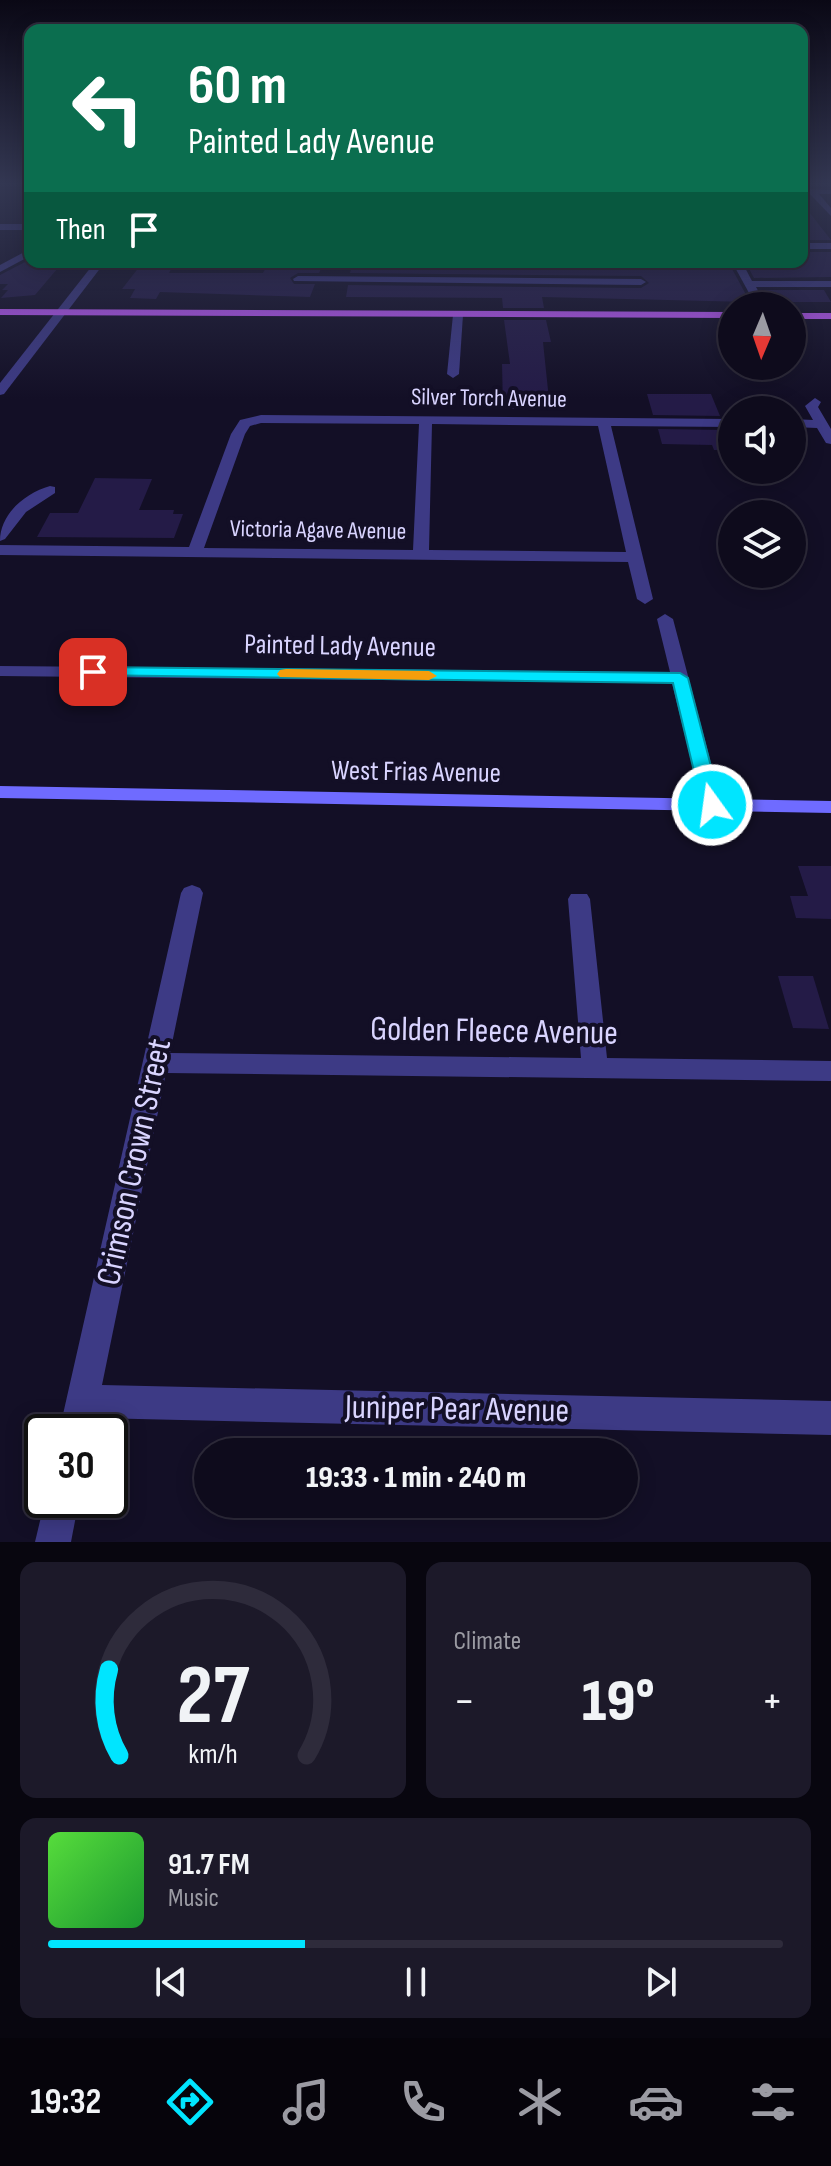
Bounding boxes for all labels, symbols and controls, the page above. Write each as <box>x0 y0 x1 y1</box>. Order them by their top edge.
text: 60 m <box>188 53 287 120</box>
icon: left <box>56 56 160 160</box>
text: Painted Lady Avenue <box>188 121 435 164</box>
icon: arrive <box>122 208 166 252</box>
text: Then <box>56 212 106 248</box>
north arrow <box>718 292 806 380</box>
map controls <box>718 292 806 588</box>
street label: Silver Torch Avenue <box>411 382 567 414</box>
button: sound <box>718 396 806 484</box>
button: layers <box>718 500 806 588</box>
street label: Victoria Agave Avenue <box>230 514 406 546</box>
street label: Painted Lady Avenue <box>244 628 436 664</box>
pin <box>59 638 127 706</box>
icon: arrive <box>71 650 115 694</box>
street label: West Frias Avenue <box>331 754 501 790</box>
position arrow <box>670 763 754 847</box>
street label: Golden Fleece Avenue <box>370 1008 618 1054</box>
street label: Crimson Crown Street <box>88 1035 180 1289</box>
street label: Juniper Pear Avenue <box>343 1387 570 1431</box>
speed limit sign: 30 <box>24 1414 128 1518</box>
text: 19:33 · 1 min · 240 m <box>306 1460 526 1496</box>
text: Climate <box>454 1626 521 1657</box>
text: 27 <box>176 1647 250 1747</box>
text: 19° <box>582 1666 655 1738</box>
text: − <box>454 1675 475 1728</box>
text: + <box>761 1675 783 1728</box>
text: km/h <box>188 1737 237 1772</box>
text: 91.7 FM <box>168 1847 250 1883</box>
text: Music <box>168 1883 219 1914</box>
icon: previous <box>149 1960 193 2004</box>
icon: pause <box>394 1960 438 2004</box>
icon: next <box>639 1960 683 2004</box>
icon: directions <box>162 2074 218 2130</box>
icon: music <box>278 2074 334 2130</box>
icon: phone <box>395 2074 451 2130</box>
icon: climate <box>512 2074 568 2130</box>
icon: car <box>628 2074 684 2130</box>
icon: filters <box>745 2074 801 2130</box>
text: 19:32 <box>30 2081 101 2124</box>

